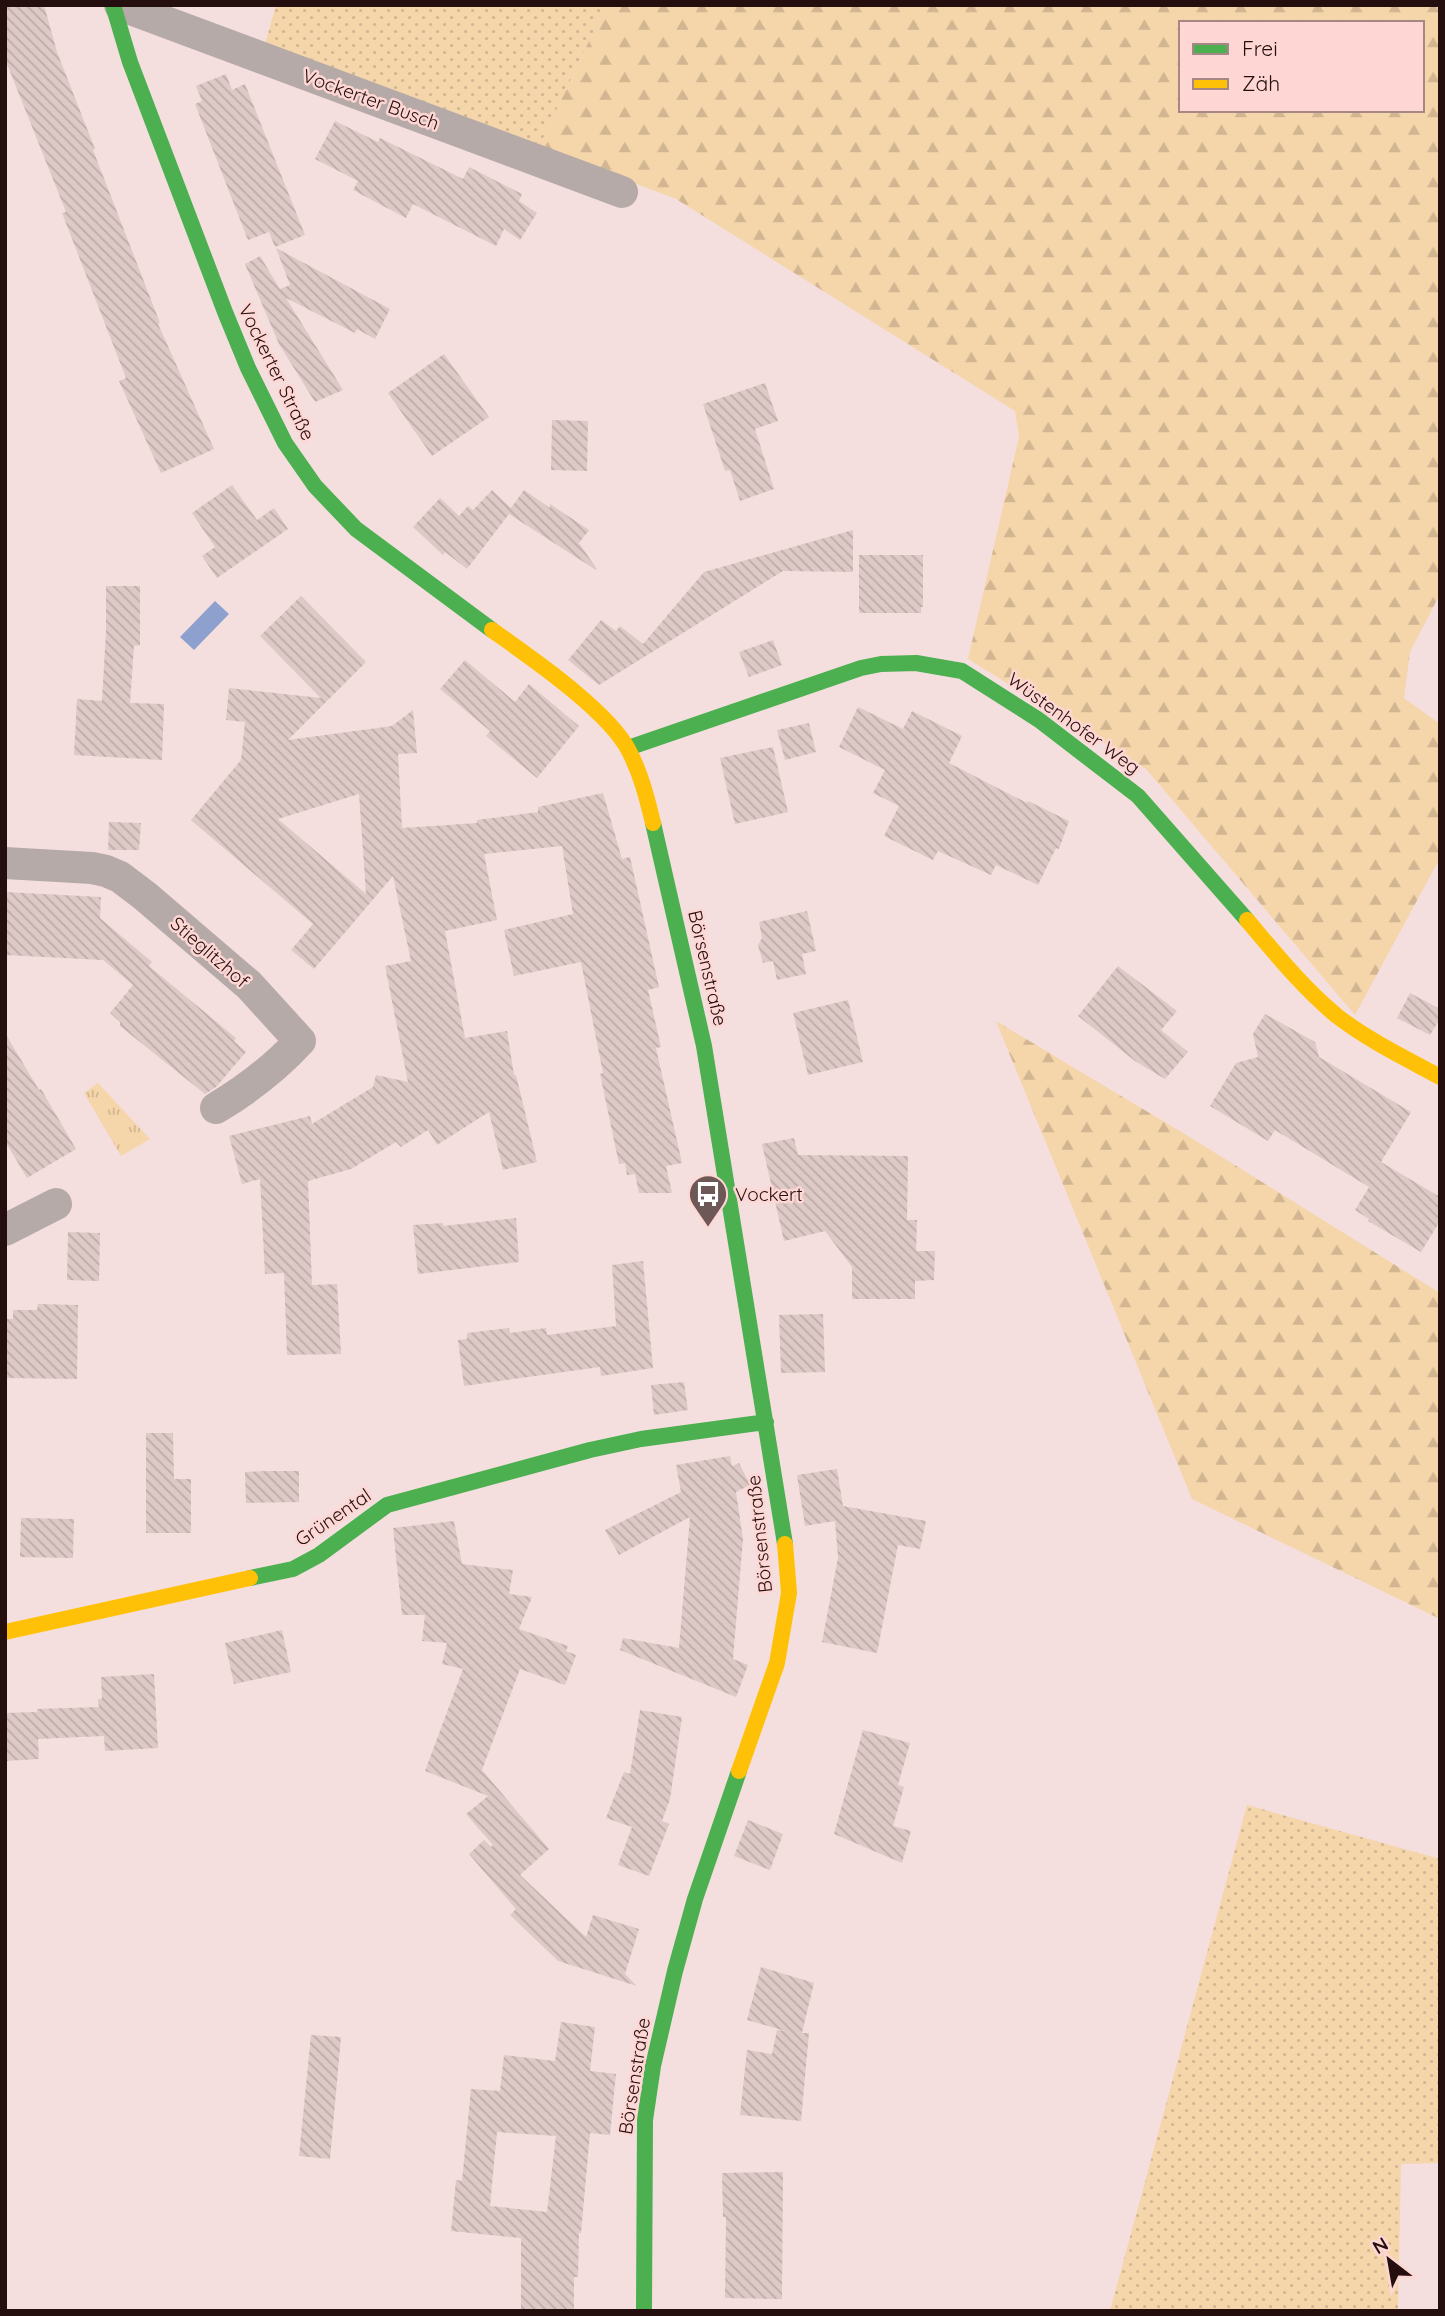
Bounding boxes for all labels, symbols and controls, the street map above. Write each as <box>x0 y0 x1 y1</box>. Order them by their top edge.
legend <box>1179 21 1424 112</box>
text: Frei <box>1242 35 1278 61</box>
street label: Vockerter Busch <box>299 63 443 135</box>
text: Zäh <box>1242 70 1280 96</box>
street label: Vockerter Straße <box>234 300 320 444</box>
street label: Wüstenhofer Weg <box>1003 667 1145 779</box>
street label: Börsenstraße <box>683 908 733 1028</box>
street label: Stieglitzhof <box>166 911 255 993</box>
bus stop icon: Vockert <box>687 1173 729 1228</box>
place label: Vockert <box>735 1182 803 1206</box>
street label: Börsenstraße <box>741 1474 777 1594</box>
street label: Grünental <box>290 1483 376 1551</box>
street label: Börsenstraße <box>613 2016 655 2136</box>
north arrow <box>1354 2225 1424 2295</box>
text: N <box>1368 2232 1392 2259</box>

